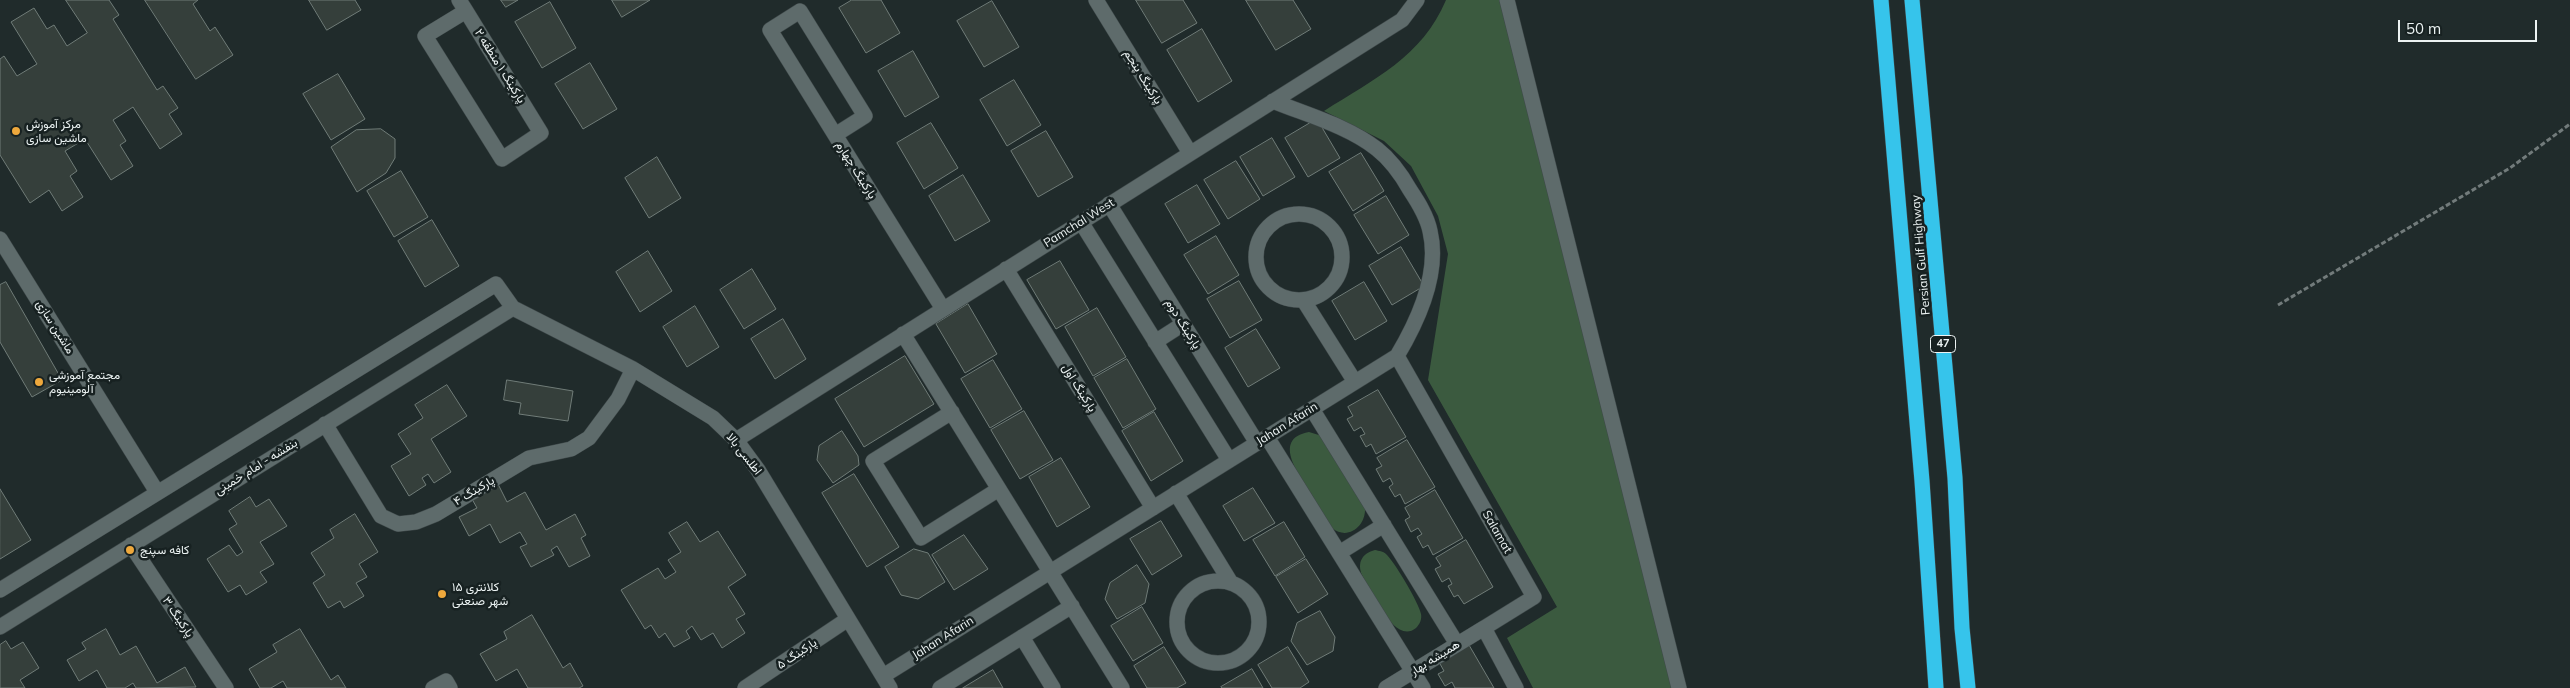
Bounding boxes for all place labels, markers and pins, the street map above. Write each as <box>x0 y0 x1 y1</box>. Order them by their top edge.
place label: مرکز آموزش ماشین سازی <box>26 117 87 145</box>
marker: مرکز آموزش ماشین سازی <box>10 125 22 137</box>
place label: مجتمع آموزشی آلومینیوم <box>49 368 120 396</box>
marker: مجتمع آموزشی آلومینیوم <box>33 376 45 388</box>
place label: کافه سپنج <box>140 543 189 557</box>
marker: کافه سپنج <box>124 544 136 556</box>
place label: کلانتری ۱۵ شهر صنعتی <box>452 580 508 608</box>
marker: کلانتری ۱۵ شهر صنعتی <box>436 588 448 600</box>

